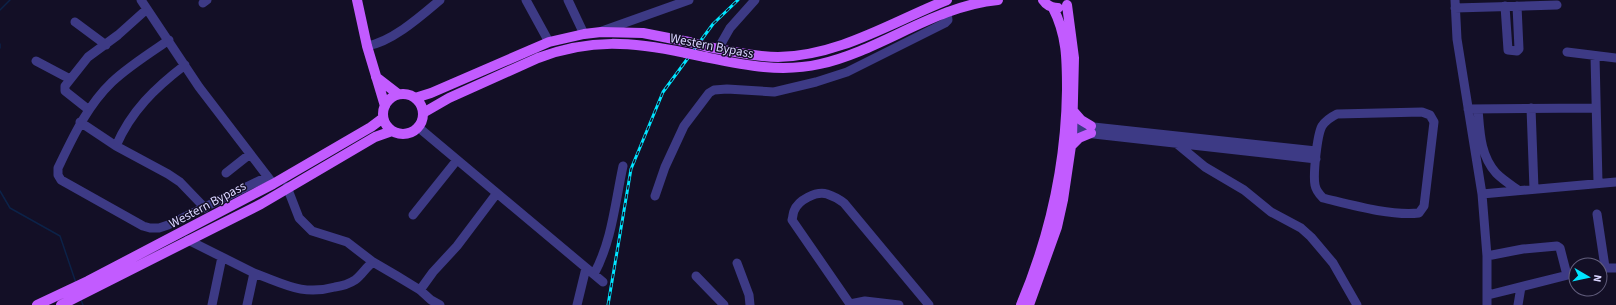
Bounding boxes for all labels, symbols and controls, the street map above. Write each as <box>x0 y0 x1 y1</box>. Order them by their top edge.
street label: Western Bypass <box>668 29 756 63</box>
street label: Western Bypass <box>166 177 250 233</box>
north arrow <box>1568 257 1608 297</box>
text: N <box>1589 274 1605 283</box>

